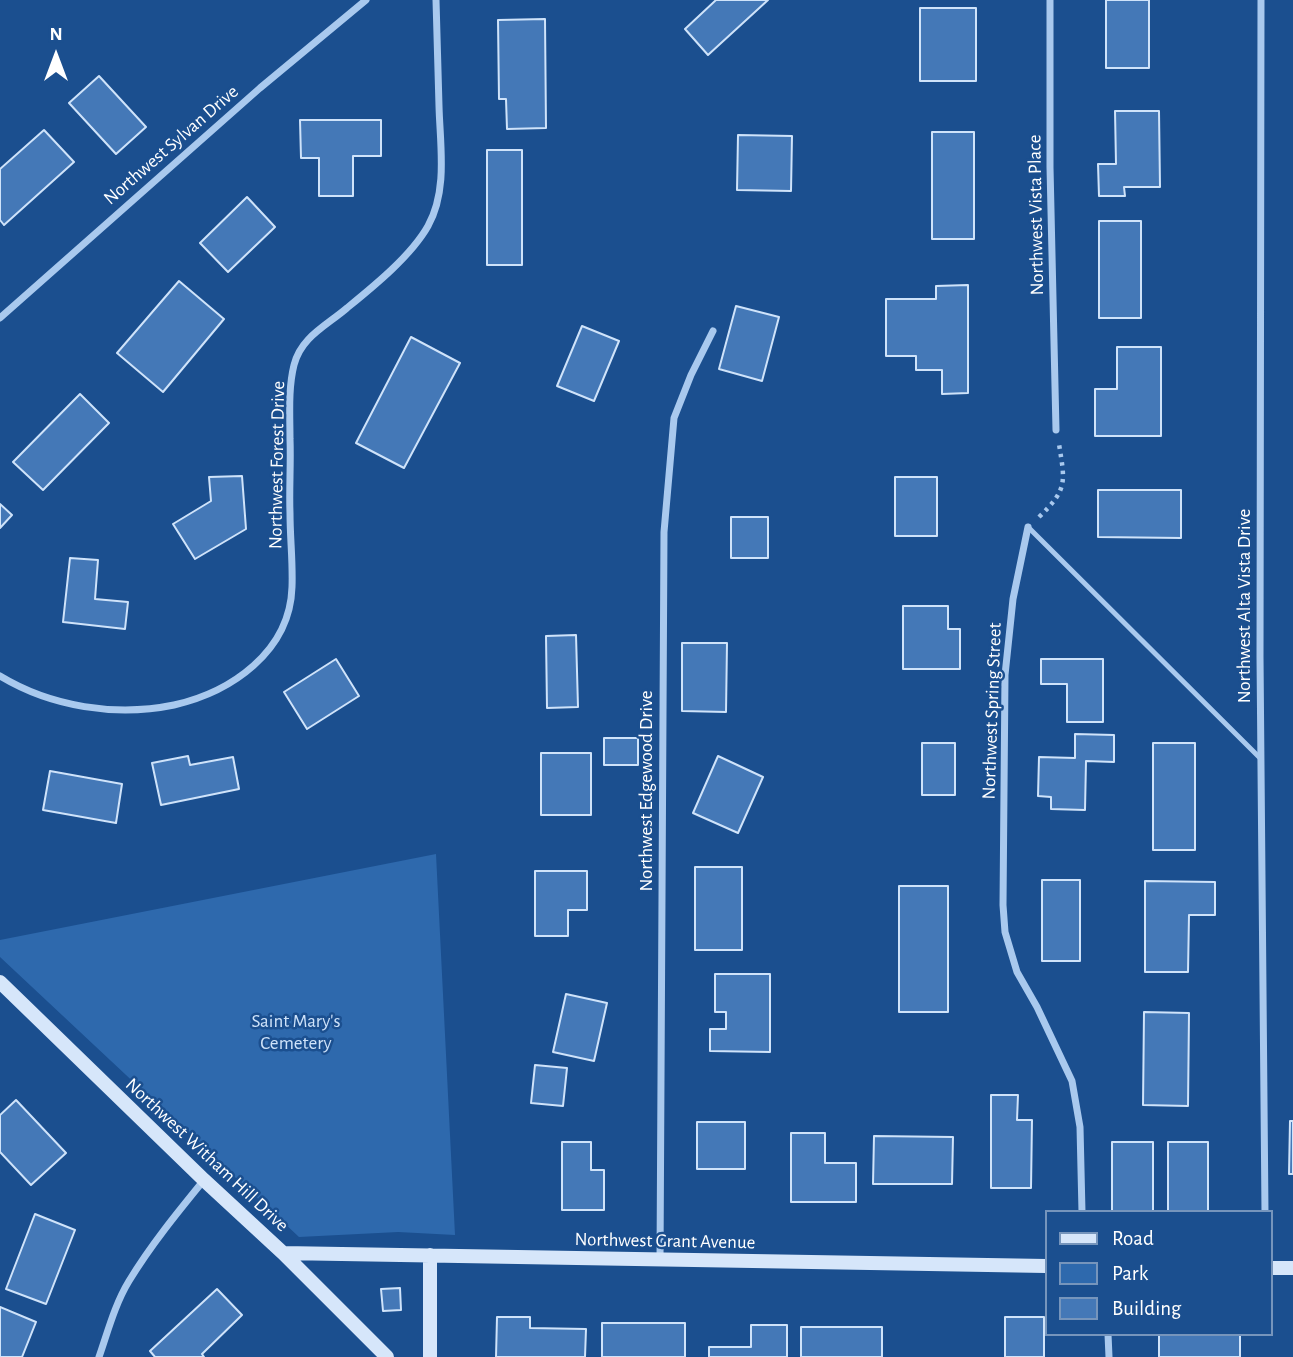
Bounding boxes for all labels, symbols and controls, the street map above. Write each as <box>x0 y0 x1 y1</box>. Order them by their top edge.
north arrow <box>21 21 91 91</box>
text: N <box>49 25 63 44</box>
street label: Northwest Sylvan Drive <box>99 80 243 210</box>
street label: Northwest Vista Place <box>1023 134 1049 296</box>
street label: Northwest Forest Drive <box>264 381 290 549</box>
street label: Northwest Alta Vista Drive <box>1233 509 1255 703</box>
street label: Northwest Spring Street <box>978 622 1006 800</box>
street label: Northwest Edgewood Drive <box>635 690 657 892</box>
park label: Saint Mary's Cemetery <box>251 1010 341 1054</box>
street label: Northwest Witham Hill Drive <box>121 1073 293 1237</box>
legend <box>1044 1210 1272 1336</box>
street label: Northwest Grant Avenue <box>574 1228 756 1254</box>
text: Road <box>1112 1228 1154 1249</box>
text: Park <box>1112 1263 1148 1284</box>
text: Building <box>1112 1298 1181 1319</box>

